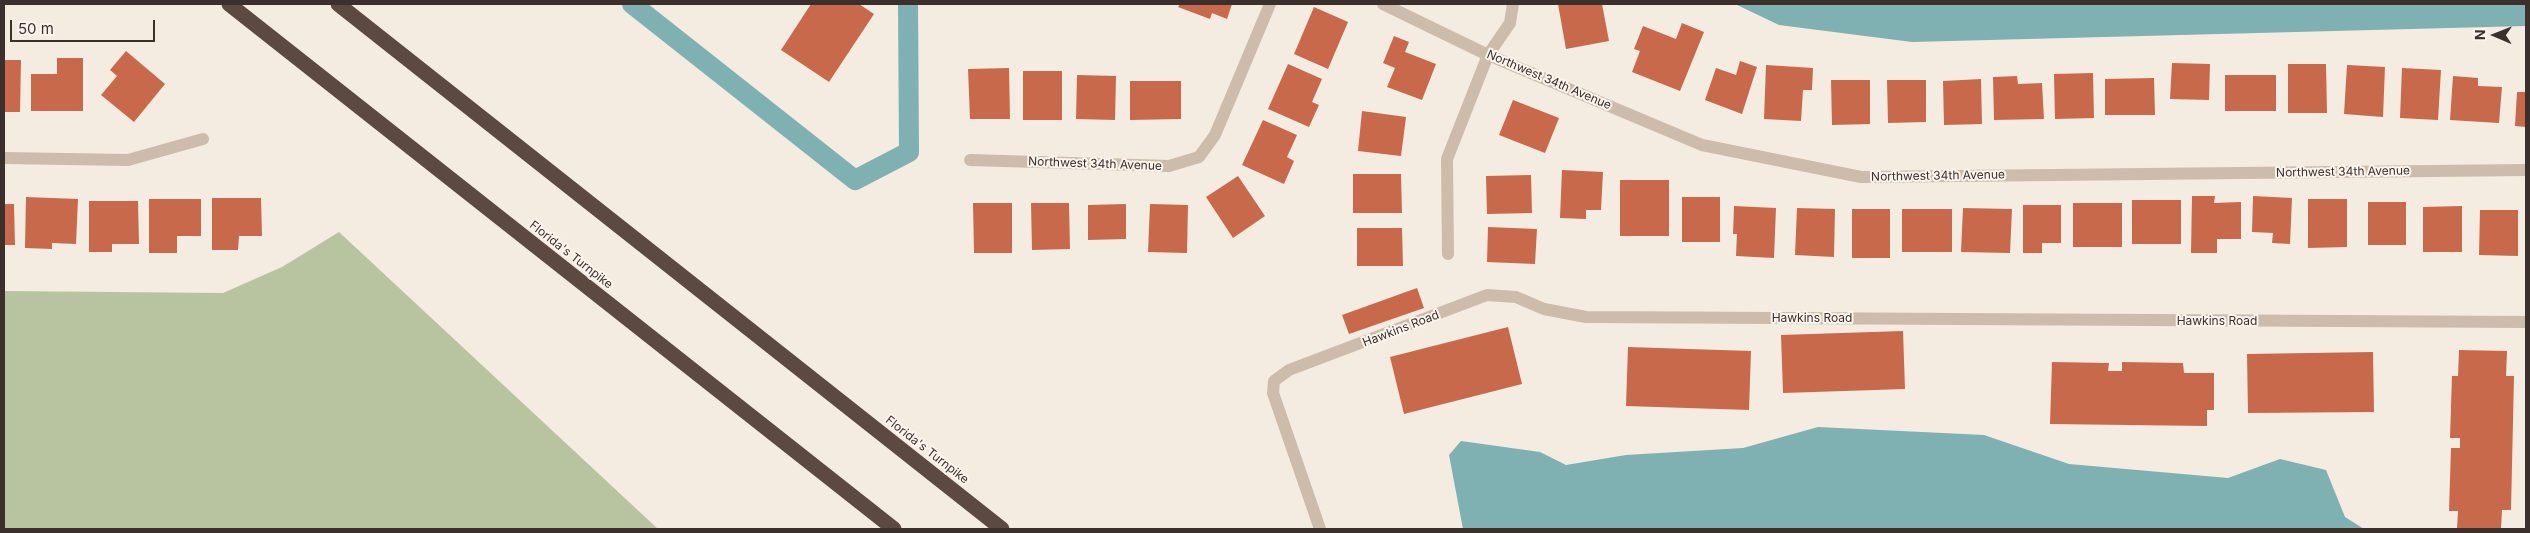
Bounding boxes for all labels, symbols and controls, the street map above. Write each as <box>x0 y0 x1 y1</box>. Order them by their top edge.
scale bar <box>12 10 158 42</box>
north arrow <box>2470 10 2520 60</box>
text: 50 m <box>18 19 54 38</box>
text: N <box>2471 29 2488 40</box>
street label: Northwest 34th Avenue <box>1485 47 1613 113</box>
street label: Northwest 34th Avenue <box>1028 154 1162 174</box>
street label: Northwest 34th Avenue <box>2276 164 2410 180</box>
street label: Northwest 34th Avenue <box>1871 168 2005 184</box>
street label: Florida's Turnpike <box>527 218 615 292</box>
street label: Hawkins Road <box>1361 308 1441 350</box>
street label: Hawkins Road <box>1772 311 1852 325</box>
street label: Hawkins Road <box>2177 314 2257 328</box>
street label: Florida's Turnpike <box>883 413 971 487</box>

